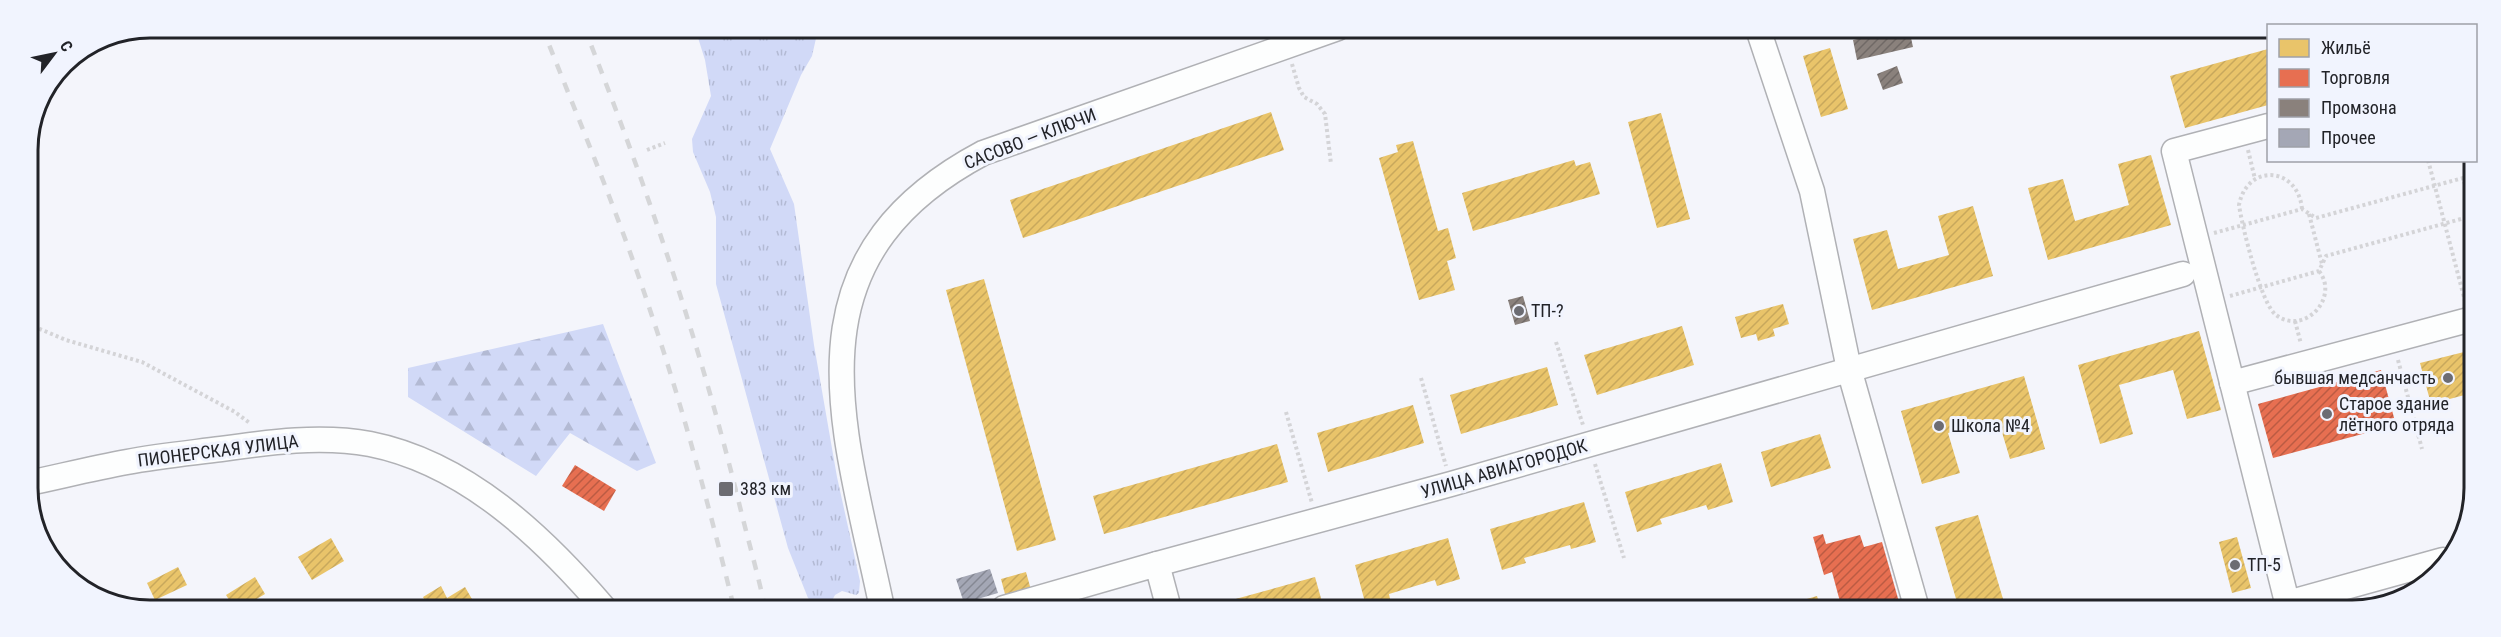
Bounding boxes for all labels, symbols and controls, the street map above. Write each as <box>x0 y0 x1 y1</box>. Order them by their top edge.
north arrow <box>24 24 84 84</box>
legend <box>2267 24 2477 162</box>
text: С <box>56 37 77 55</box>
text: Жильё <box>2321 37 2371 58</box>
text: Торговля <box>2321 67 2390 88</box>
text: Промзона <box>2321 97 2397 118</box>
street label: САСОВО — КЛЮЧИ <box>961 104 1099 173</box>
text: Прочее <box>2321 127 2376 148</box>
place label: ТП-? <box>1531 300 1564 321</box>
marker: ТП-? <box>1512 304 1526 318</box>
place label: бывшая медсанчасть <box>2274 367 2436 388</box>
marker: бывшая медсанчасть <box>2441 371 2455 385</box>
place label: Старое здание лётного отряда <box>2339 393 2454 435</box>
marker: Старое здание лётного отряда <box>2320 407 2334 421</box>
place label: Школа №4 <box>1951 415 2030 436</box>
marker: Школа №4 <box>1932 419 1946 433</box>
street label: ПИОНЕРСКАЯ УЛИЦА <box>136 430 300 471</box>
street label: УЛИЦА АВИАГОРОДОК <box>1418 435 1589 502</box>
place label: 383 км <box>740 478 791 499</box>
marker: 383 км <box>717 480 735 498</box>
place label: ТП-5 <box>2247 554 2281 575</box>
marker: ТП-5 <box>2228 558 2242 572</box>

